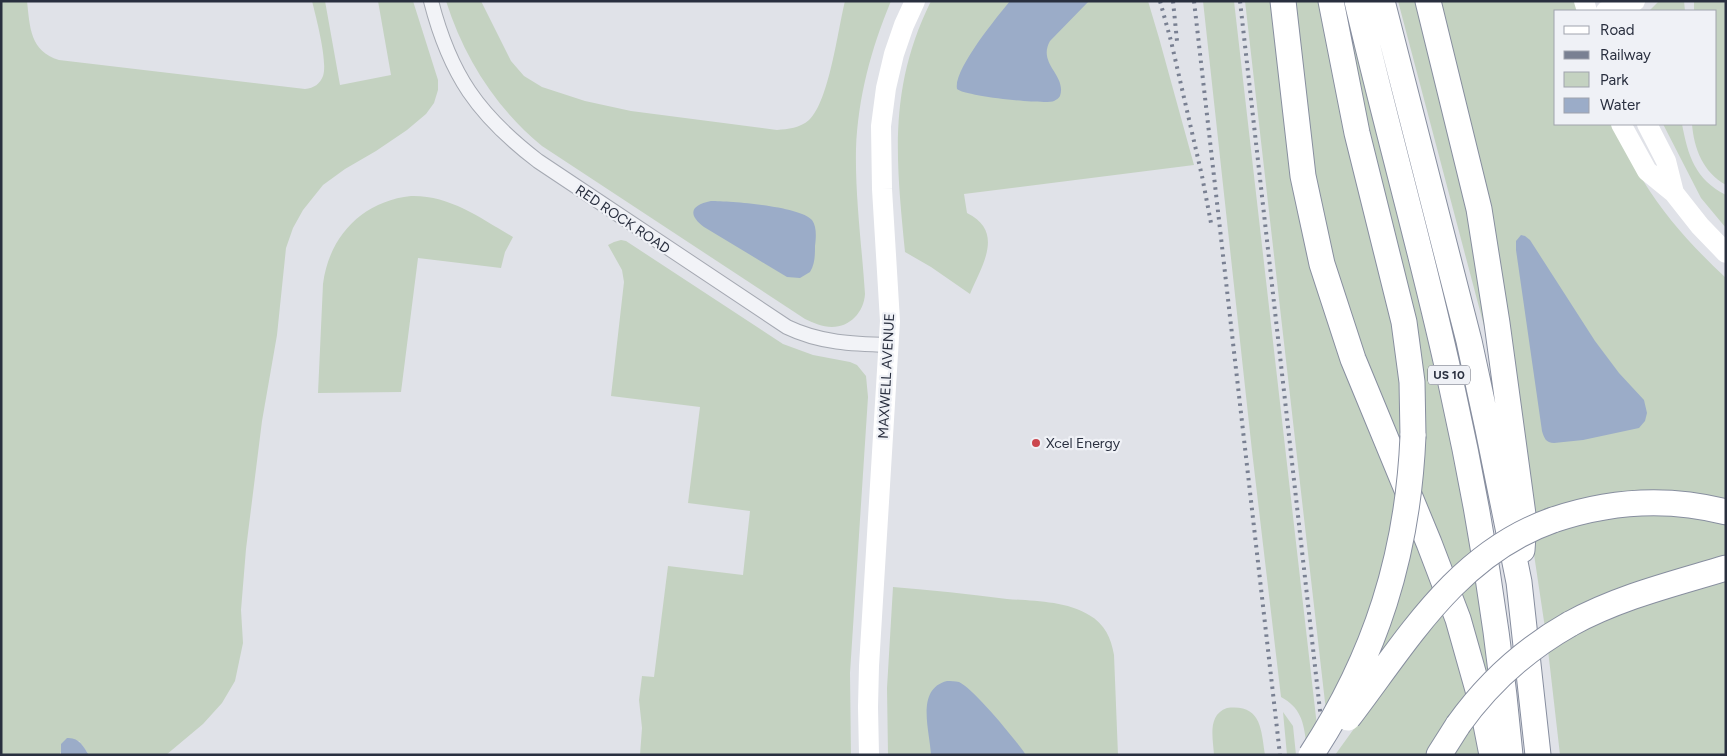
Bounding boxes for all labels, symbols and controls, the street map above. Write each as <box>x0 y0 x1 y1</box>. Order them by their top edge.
legend <box>1554 10 1717 125</box>
text: Road <box>1600 21 1635 39</box>
text: Railway <box>1600 46 1651 64</box>
text: Park <box>1600 71 1629 89</box>
text: Water <box>1600 96 1640 114</box>
street label: RED ROCK ROAD <box>572 181 673 257</box>
street label: MAXWELL AVENUE <box>875 313 898 439</box>
road number: US 10 <box>1428 366 1470 384</box>
place label: Xcel Energy <box>1046 435 1121 452</box>
marker: Xcel Energy <box>1030 437 1042 449</box>

